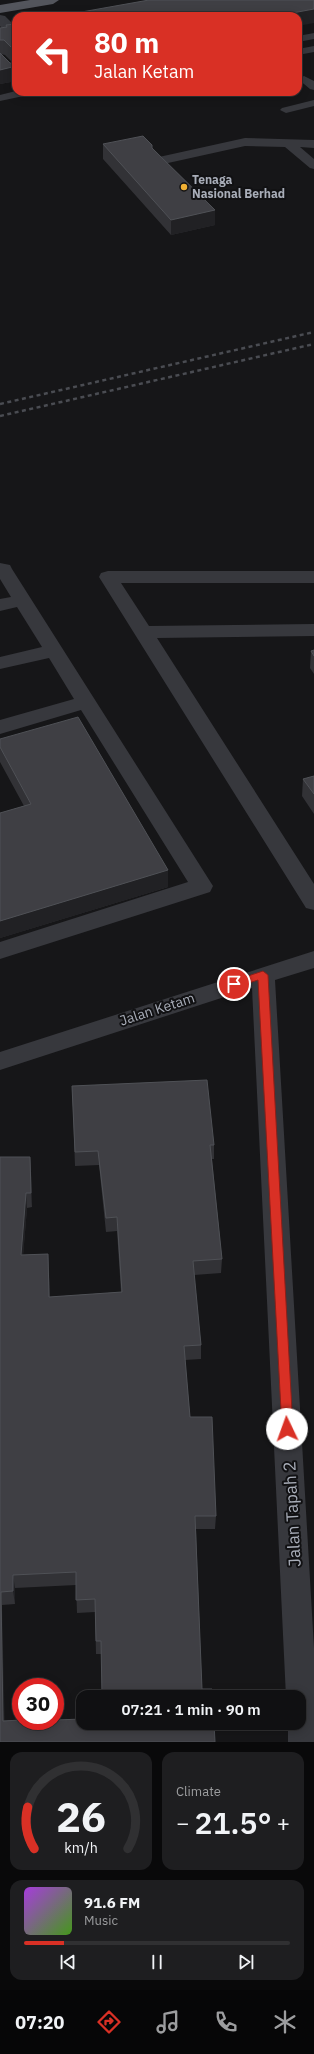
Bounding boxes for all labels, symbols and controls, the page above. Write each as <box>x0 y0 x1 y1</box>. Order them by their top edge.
text: 80 m <box>94 24 159 61</box>
icon: left <box>28 28 80 80</box>
text: Jalan Ketam <box>94 60 194 83</box>
place label: Tenaga Nasional Berhad <box>192 172 285 201</box>
marker: Tenaga Nasional Berhad <box>179 182 189 192</box>
pin <box>217 967 251 1001</box>
icon: arrive <box>223 973 245 995</box>
street label: Jalan Ketam <box>117 988 197 1030</box>
position arrow <box>266 1408 308 1450</box>
street label: Jalan Tapah 2 <box>278 1461 306 1567</box>
speed limit sign: 30 <box>12 1678 64 1730</box>
text: 07:21 · 1 min · 90 m <box>121 1700 261 1719</box>
text: Climate <box>176 1783 221 1800</box>
text: 26 <box>56 1789 106 1843</box>
text: 21.5° <box>194 1803 272 1842</box>
text: − <box>176 1808 189 1837</box>
text: + <box>277 1808 290 1837</box>
text: km/h <box>64 1838 98 1857</box>
text: 91.6 FM <box>84 1893 140 1912</box>
text: Music <box>84 1912 118 1929</box>
icon: previous <box>57 1951 79 1973</box>
icon: pause <box>146 1951 168 1973</box>
icon: next <box>235 1951 257 1973</box>
icon: directions <box>95 2008 123 2036</box>
icon: music <box>154 2008 182 2036</box>
icon: phone <box>212 2008 240 2036</box>
icon: climate <box>271 2008 299 2036</box>
text: 07:20 <box>15 2011 64 2034</box>

